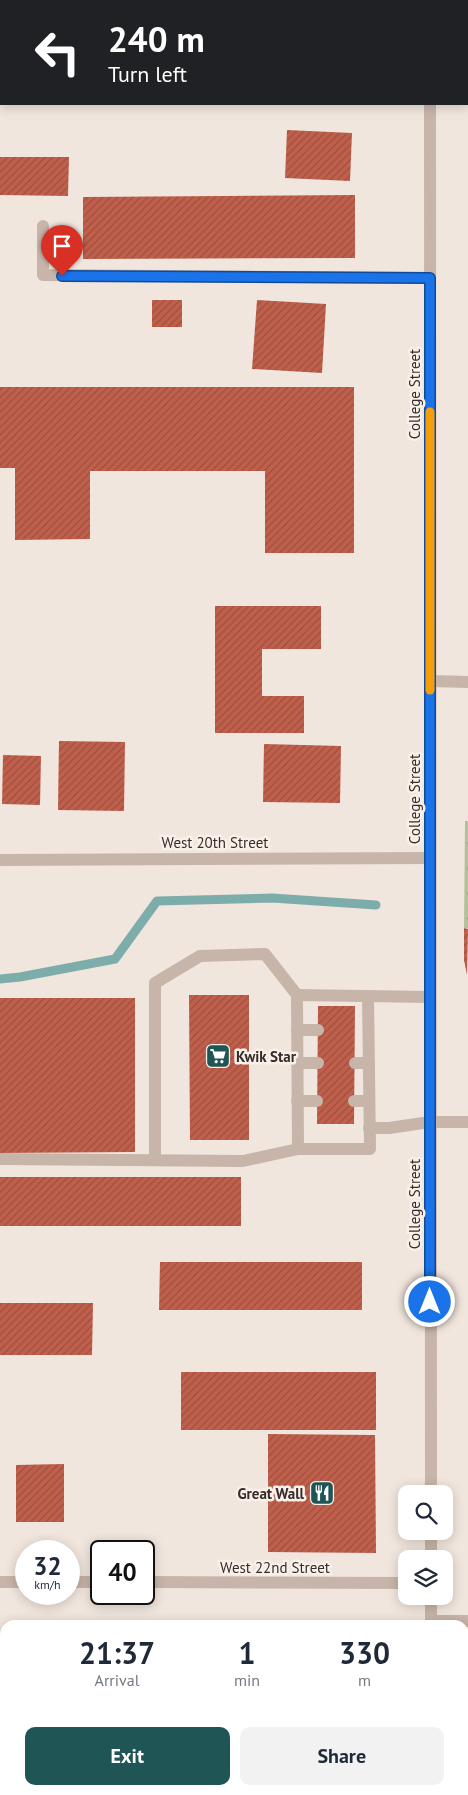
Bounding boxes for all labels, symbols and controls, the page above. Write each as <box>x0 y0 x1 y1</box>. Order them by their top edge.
text: 240 m <box>108 16 205 62</box>
icon: left <box>25 20 90 85</box>
text: Turn left <box>108 60 187 88</box>
pin <box>41 225 83 276</box>
icon: arrive <box>48 232 76 260</box>
street label: College Street <box>405 349 424 439</box>
street label: College Street <box>405 754 424 844</box>
street label: West 20th Street <box>162 833 268 852</box>
supermarket icon: Kwik Star <box>205 1043 231 1069</box>
place label: Kwik Star <box>236 1047 297 1066</box>
street label: College Street <box>405 1159 424 1249</box>
position arrow <box>403 1275 455 1327</box>
restaurant icon: Great Wall <box>309 1480 335 1506</box>
place label: Great Wall <box>237 1484 305 1503</box>
map controls <box>398 1485 453 1605</box>
button: search <box>398 1485 453 1540</box>
speed limit sign: 40 <box>90 1540 155 1605</box>
text: 32 <box>33 1550 62 1582</box>
button: layers <box>398 1550 453 1605</box>
street label: West 22nd Street <box>220 1558 330 1577</box>
text: km/h <box>34 1577 61 1592</box>
text: 21:37 <box>79 1633 155 1672</box>
text: 1 <box>239 1633 256 1672</box>
text: 330 <box>339 1633 390 1672</box>
text: Arrival <box>95 1670 139 1690</box>
text: min <box>234 1670 260 1690</box>
text: m <box>358 1670 371 1690</box>
button: Exit <box>25 1727 230 1785</box>
button: Share <box>240 1727 444 1785</box>

